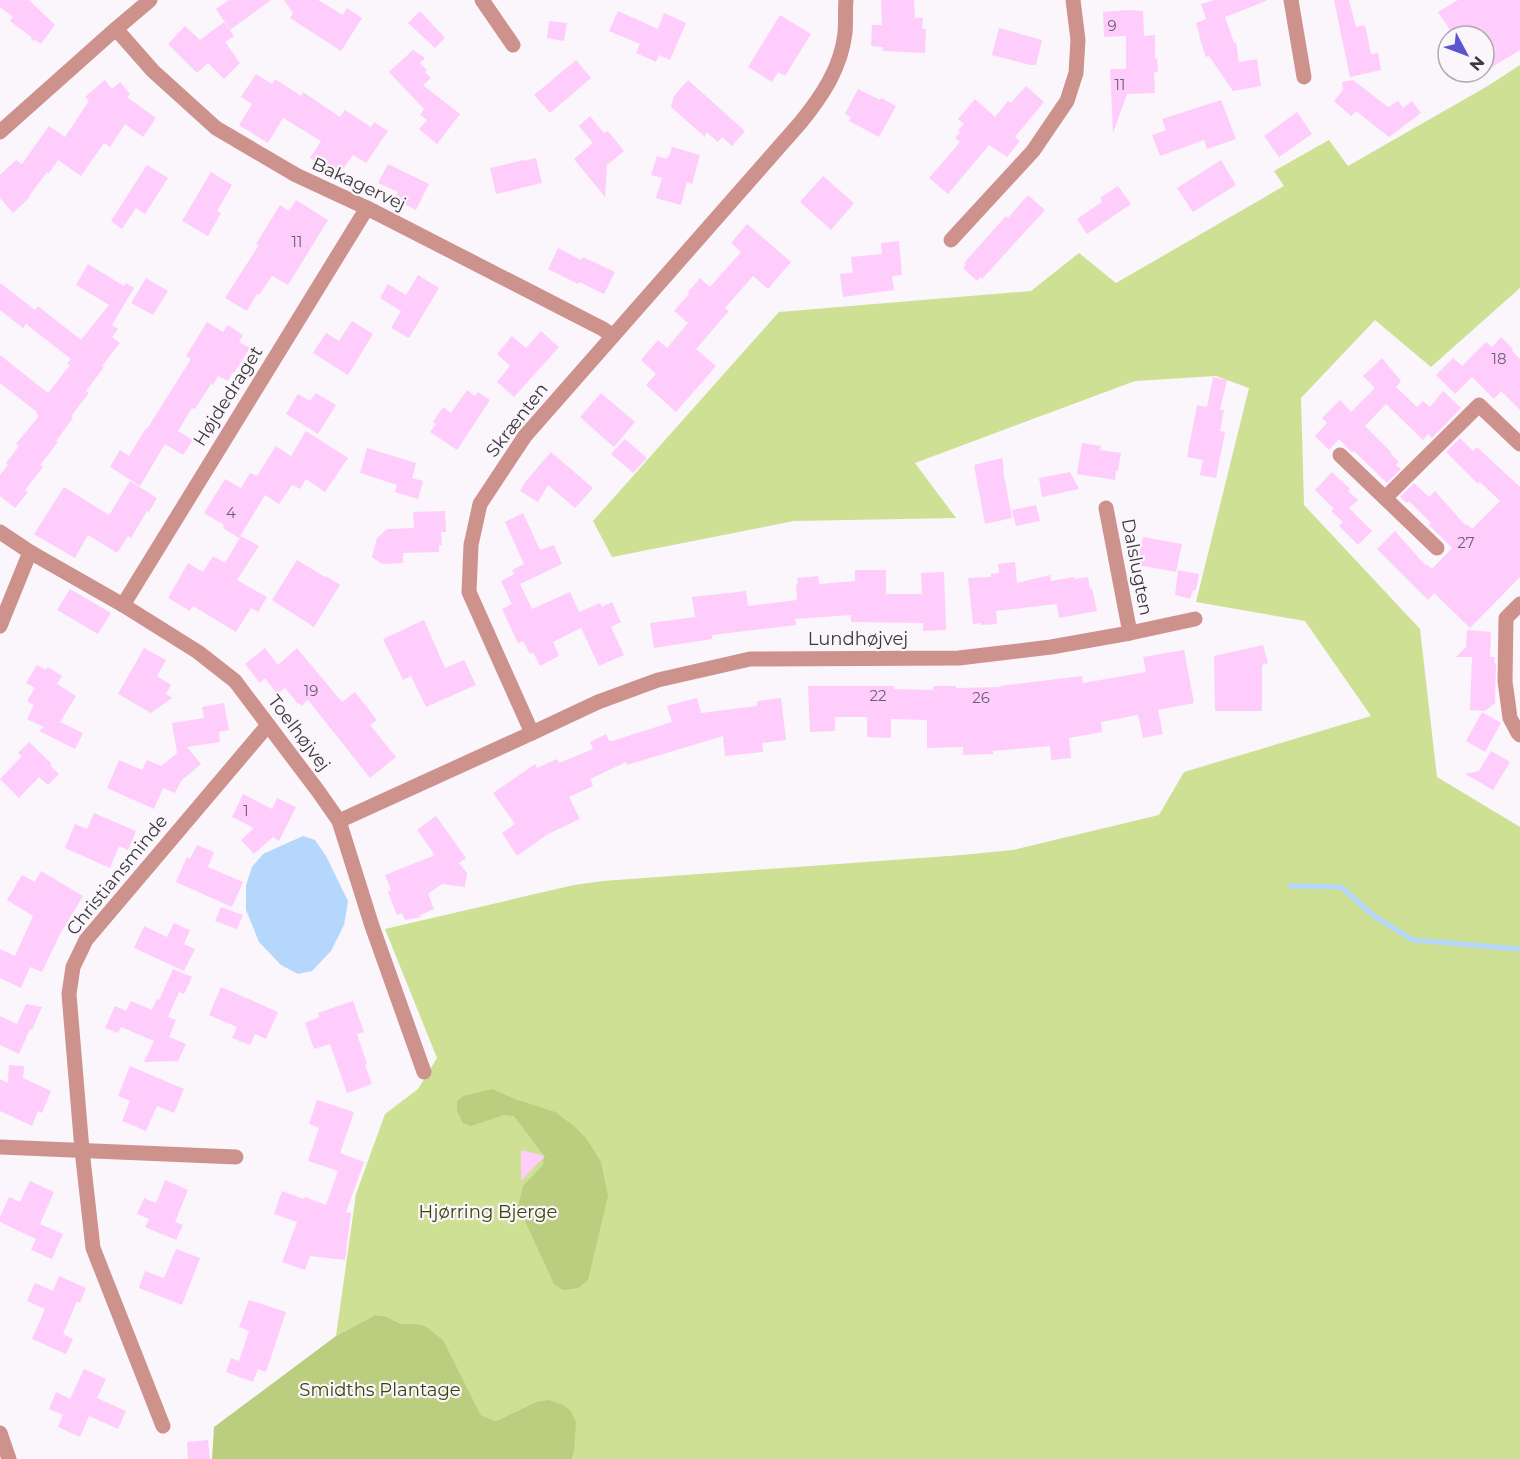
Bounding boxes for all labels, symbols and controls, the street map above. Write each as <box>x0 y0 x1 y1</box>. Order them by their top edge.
house number: 9 <box>1107 16 1117 35</box>
north arrow <box>1436 24 1496 84</box>
text: N <box>1466 52 1488 75</box>
house number: 11 <box>1115 75 1125 94</box>
street label: Bakagervej <box>308 153 410 215</box>
house number: 11 <box>292 232 302 251</box>
street label: Højdedraget <box>189 342 267 450</box>
house number: 18 <box>1492 349 1507 368</box>
street label: Skrænten <box>481 379 553 461</box>
house number: 4 <box>226 503 236 522</box>
street label: Dalslugten <box>1117 517 1157 617</box>
house number: 27 <box>1457 533 1475 552</box>
street label: Lundhøjvej <box>808 628 908 650</box>
house number: 19 <box>304 681 318 700</box>
house number: 22 <box>869 686 887 705</box>
house number: 26 <box>972 688 990 707</box>
street label: Toelhøjvej <box>263 691 335 775</box>
house number: 1 <box>243 801 249 820</box>
street label: Christiansminde <box>62 810 172 940</box>
park label: Hjørring Bjerge <box>419 1201 558 1223</box>
park label: Smidths Plantage <box>299 1379 461 1401</box>

